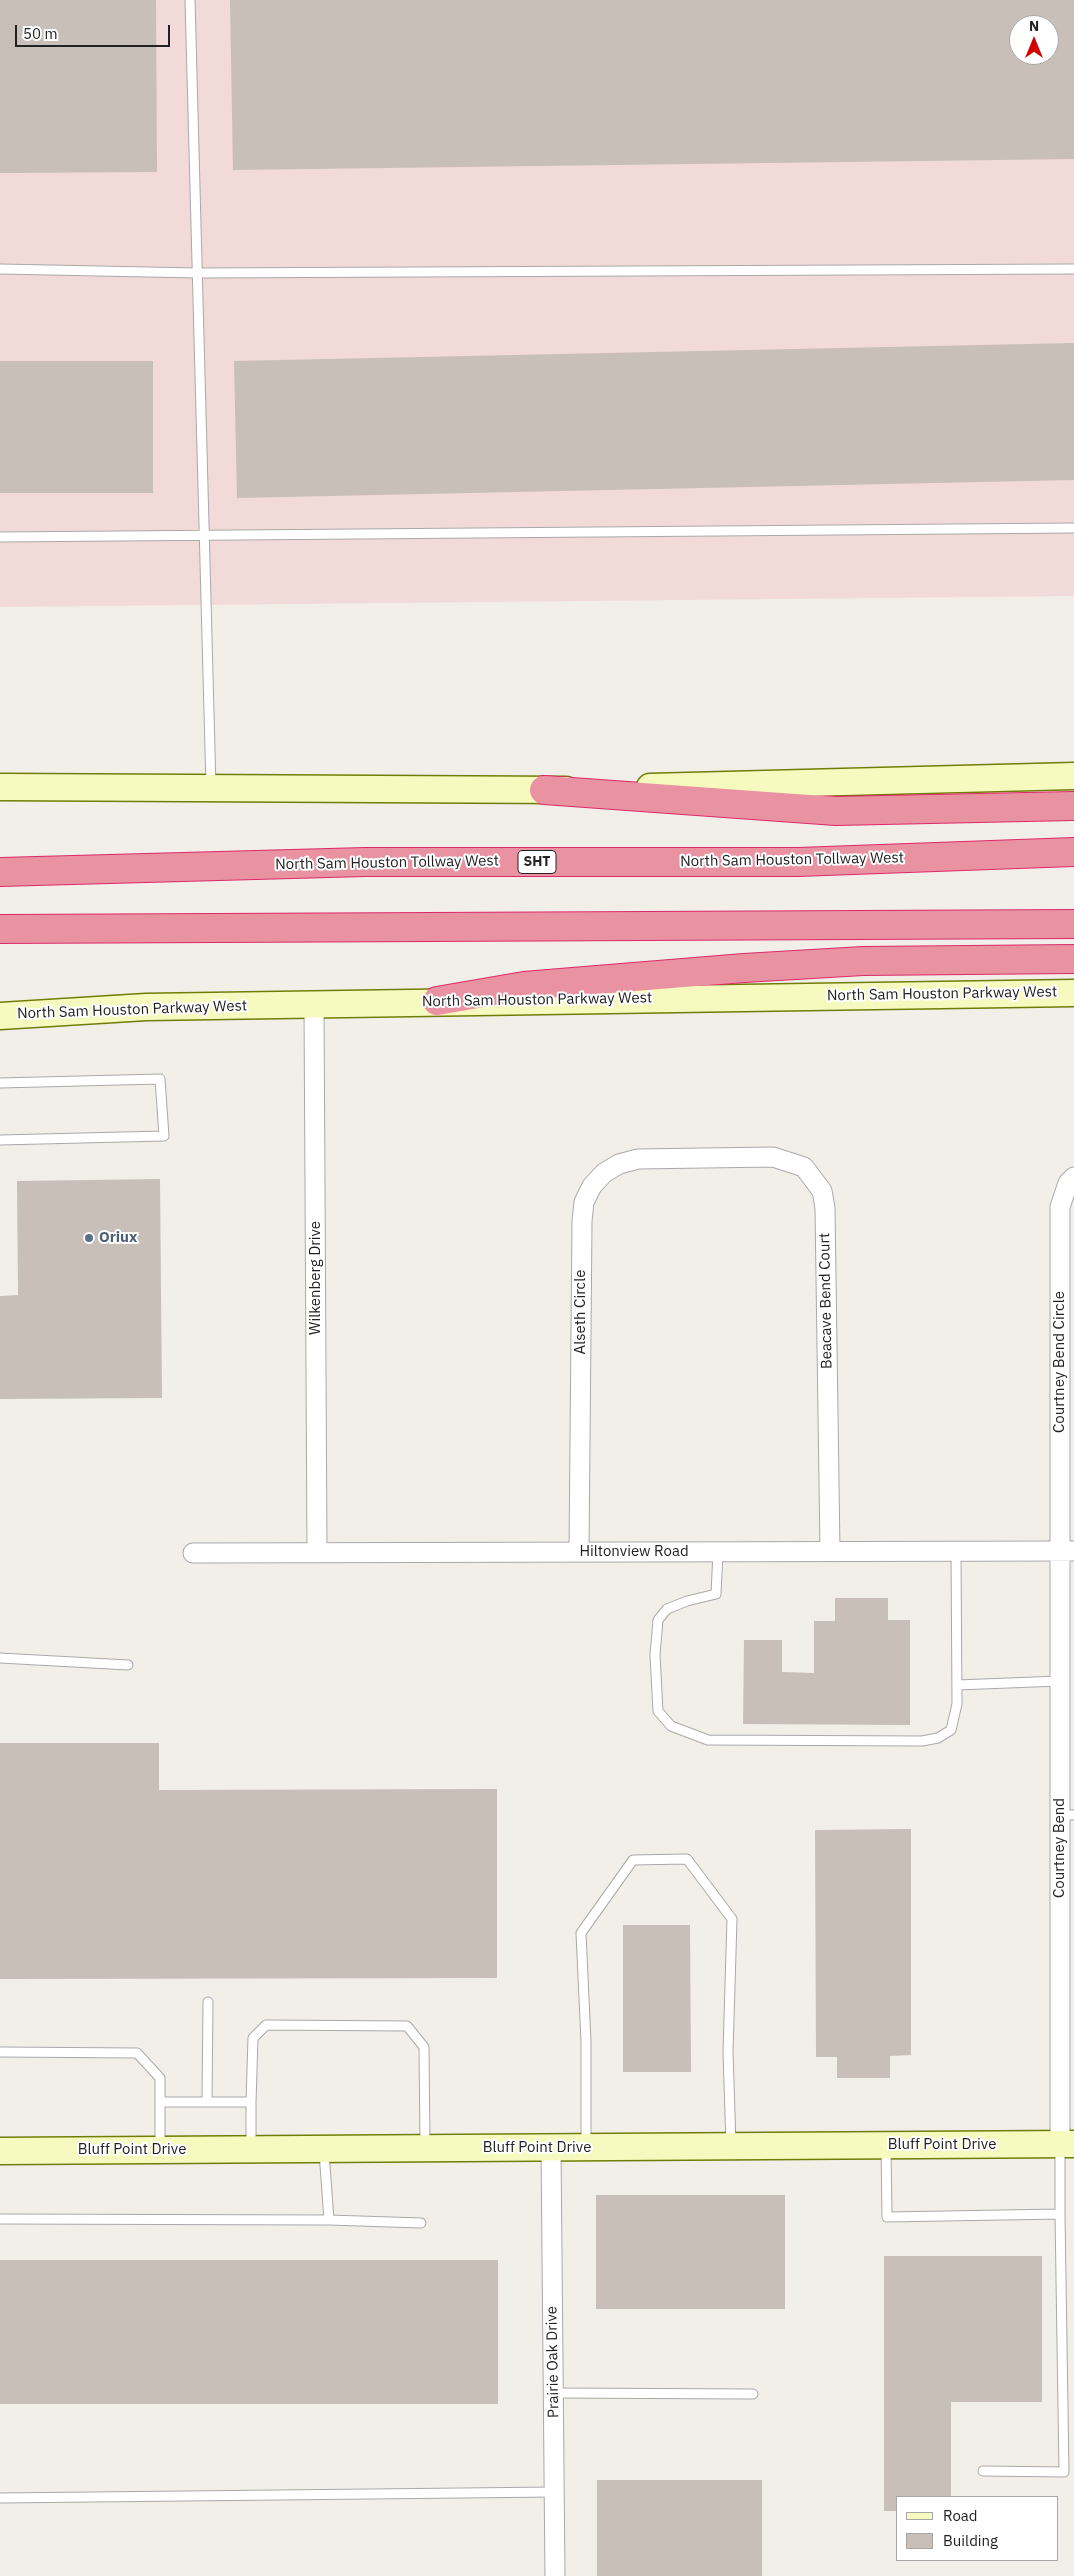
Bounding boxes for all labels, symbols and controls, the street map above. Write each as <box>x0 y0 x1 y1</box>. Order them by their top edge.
scale bar <box>18 15 172 47</box>
north arrow <box>1009 15 1059 65</box>
text: N <box>1029 17 1039 35</box>
text: 50 m <box>23 24 58 43</box>
street label: North Sam Houston Tollway West <box>680 849 904 871</box>
road number: SHT <box>518 850 556 874</box>
street label: North Sam Houston Tollway West <box>275 852 499 874</box>
street label: North Sam Houston Parkway West <box>827 983 1057 1005</box>
street label: North Sam Houston Parkway West <box>422 989 652 1011</box>
street label: North Sam Houston Parkway West <box>17 997 247 1023</box>
street label: Wilkenberg Drive <box>307 1221 325 1335</box>
place label: Oriux <box>99 1229 137 1247</box>
marker: Oriux <box>83 1232 95 1244</box>
street label: Beacave Bend Court <box>816 1233 836 1369</box>
street label: Alseth Circle <box>572 1270 590 1354</box>
street label: Courtney Bend Circle <box>1051 1291 1069 1433</box>
street label: Hiltonview Road <box>579 1543 689 1561</box>
street label: Courtney Bend <box>1051 1798 1069 1898</box>
street label: Bluff Point Drive <box>888 2136 996 2154</box>
street label: Bluff Point Drive <box>483 2139 591 2157</box>
street label: Bluff Point Drive <box>78 2141 186 2159</box>
street label: Prairie Oak Drive <box>543 2306 563 2418</box>
legend <box>896 2496 1059 2561</box>
text: Road <box>943 2506 978 2525</box>
text: Building <box>943 2531 998 2550</box>

